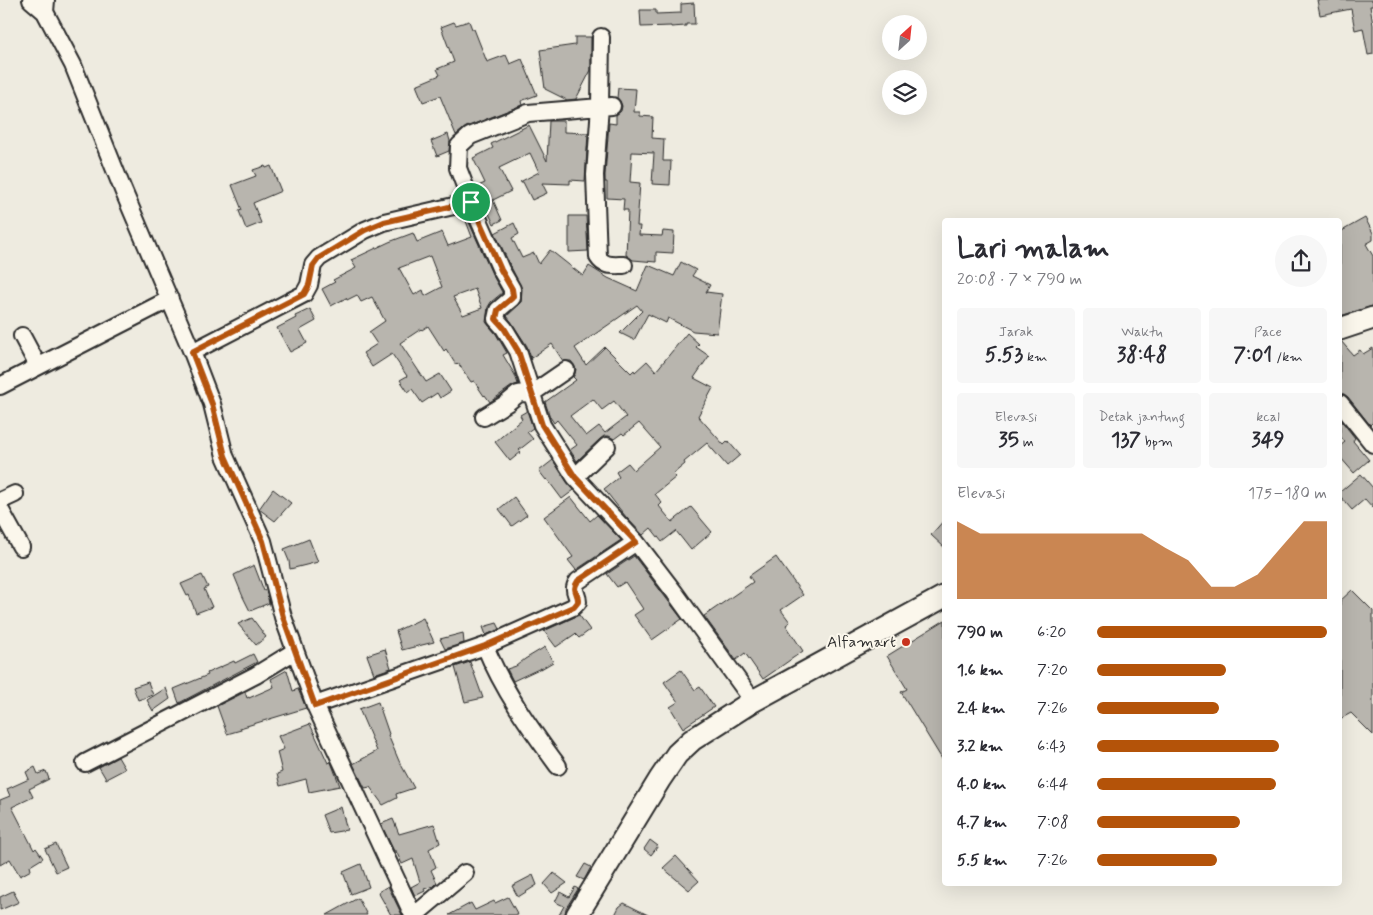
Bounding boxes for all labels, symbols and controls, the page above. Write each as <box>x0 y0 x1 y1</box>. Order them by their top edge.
north arrow <box>882 15 928 60</box>
map controls <box>882 15 927 115</box>
button: layers <box>882 70 927 115</box>
pin <box>450 181 492 223</box>
icon: arrive <box>457 188 485 216</box>
text: Lari malam <box>957 231 1110 268</box>
button: share <box>1275 235 1327 287</box>
text: 20:08 · 7 × 790 m <box>957 269 1082 290</box>
text: Jarak <box>999 323 1033 341</box>
text: Waktu <box>1121 323 1163 341</box>
text: Pace <box>1254 323 1282 341</box>
text: 5.53 <box>985 341 1023 369</box>
text: 38:48 <box>1117 341 1167 369</box>
text: 7:01 <box>1233 341 1272 369</box>
text: km <box>1023 348 1047 366</box>
text: /km <box>1272 348 1303 366</box>
text: Elevasi <box>995 408 1037 426</box>
text: Detak jantung <box>1099 408 1185 426</box>
text: kcal <box>1256 408 1280 426</box>
text: 35 <box>998 426 1019 454</box>
text: 137 <box>1111 426 1141 454</box>
text: 349 <box>1251 426 1285 454</box>
text: m <box>1019 433 1034 451</box>
text: bpm <box>1141 433 1173 451</box>
text: Elevasi <box>957 483 1005 504</box>
text: 175–180 m <box>1248 483 1327 504</box>
text: 790 m <box>957 622 1003 643</box>
text: 6:20 <box>1037 622 1066 643</box>
place label: Alfamart <box>827 632 896 653</box>
marker: Alfamart <box>900 636 912 648</box>
text: 1.6 km <box>957 660 1003 681</box>
text: 7:20 <box>1037 660 1068 681</box>
text: 2.4 km <box>957 698 1005 719</box>
text: 7:26 <box>1037 698 1068 719</box>
text: 3.2 km <box>957 736 1003 757</box>
text: 6:43 <box>1037 736 1066 757</box>
text: 4.0 km <box>957 774 1006 795</box>
text: 6:44 <box>1037 774 1069 795</box>
text: 4.7 km <box>957 812 1007 833</box>
text: 7:08 <box>1037 812 1069 833</box>
text: 5.5 km <box>957 850 1007 871</box>
text: 7:26 <box>1037 850 1068 871</box>

